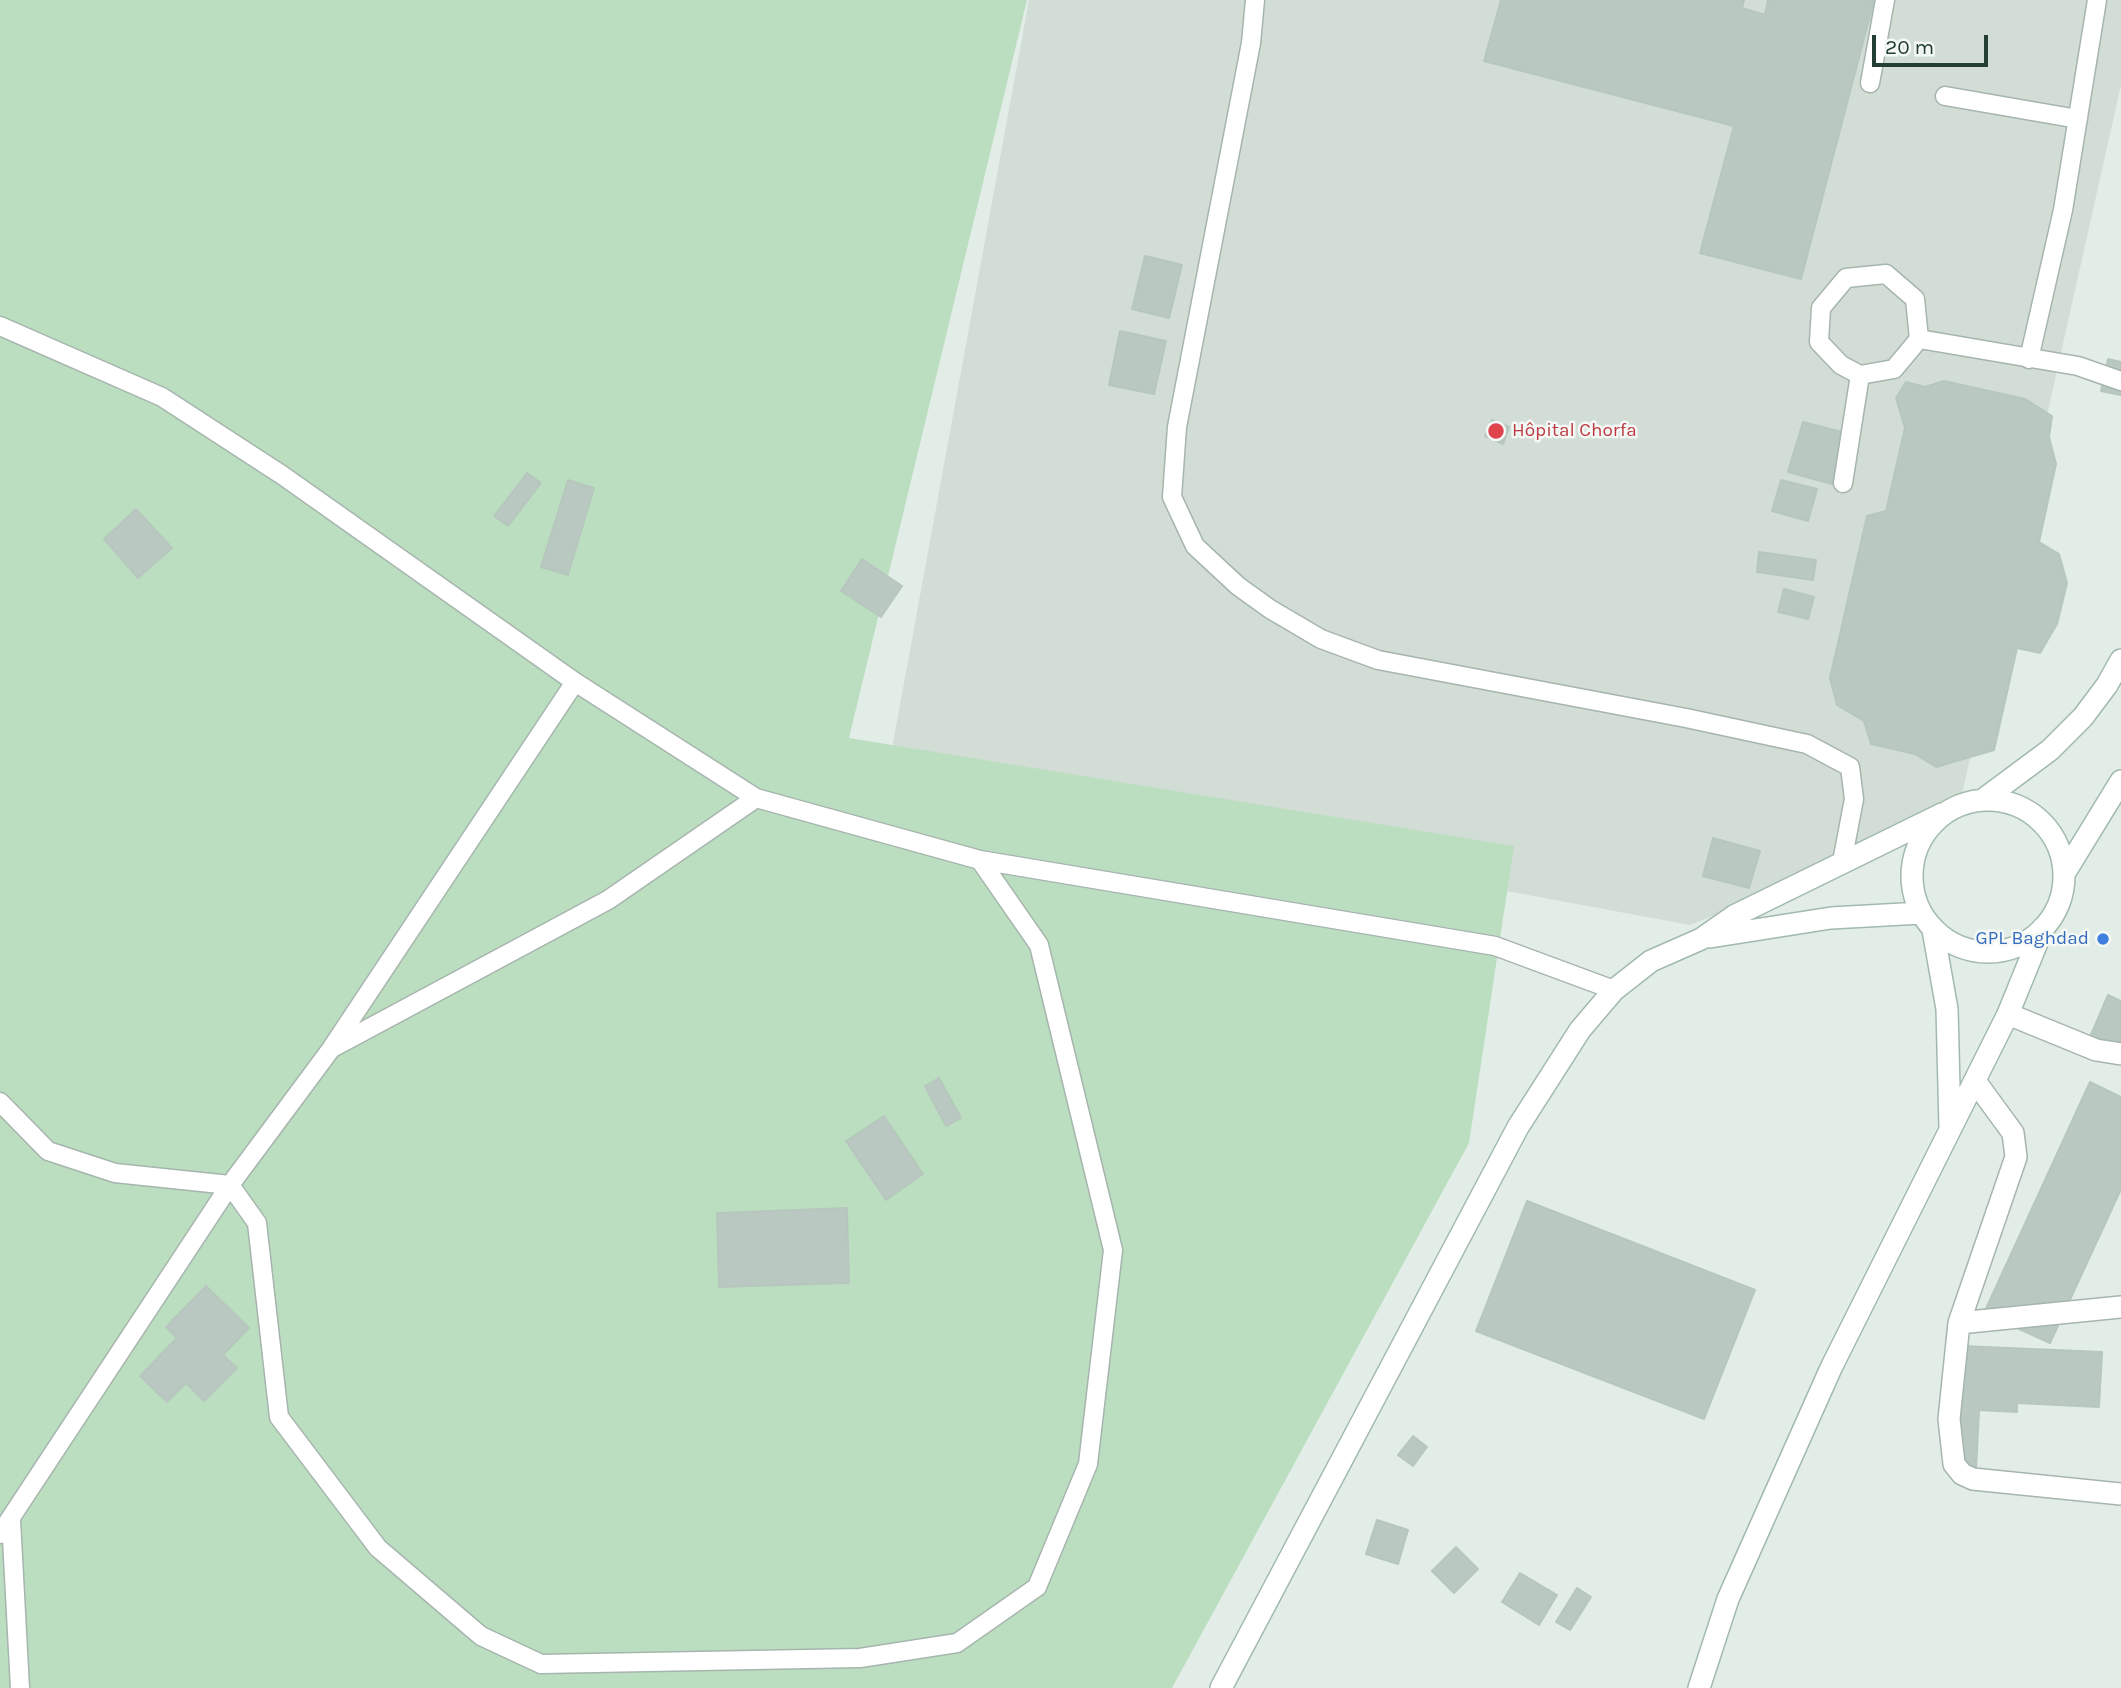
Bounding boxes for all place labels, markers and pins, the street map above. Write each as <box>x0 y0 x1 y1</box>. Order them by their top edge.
place label: Hôpital Chorfa <box>1512 420 1637 442</box>
marker: Hôpital Chorfa <box>1486 421 1506 441</box>
place label: GPL Baghdad <box>1975 928 2089 950</box>
marker: GPL Baghdad <box>2095 931 2111 947</box>

